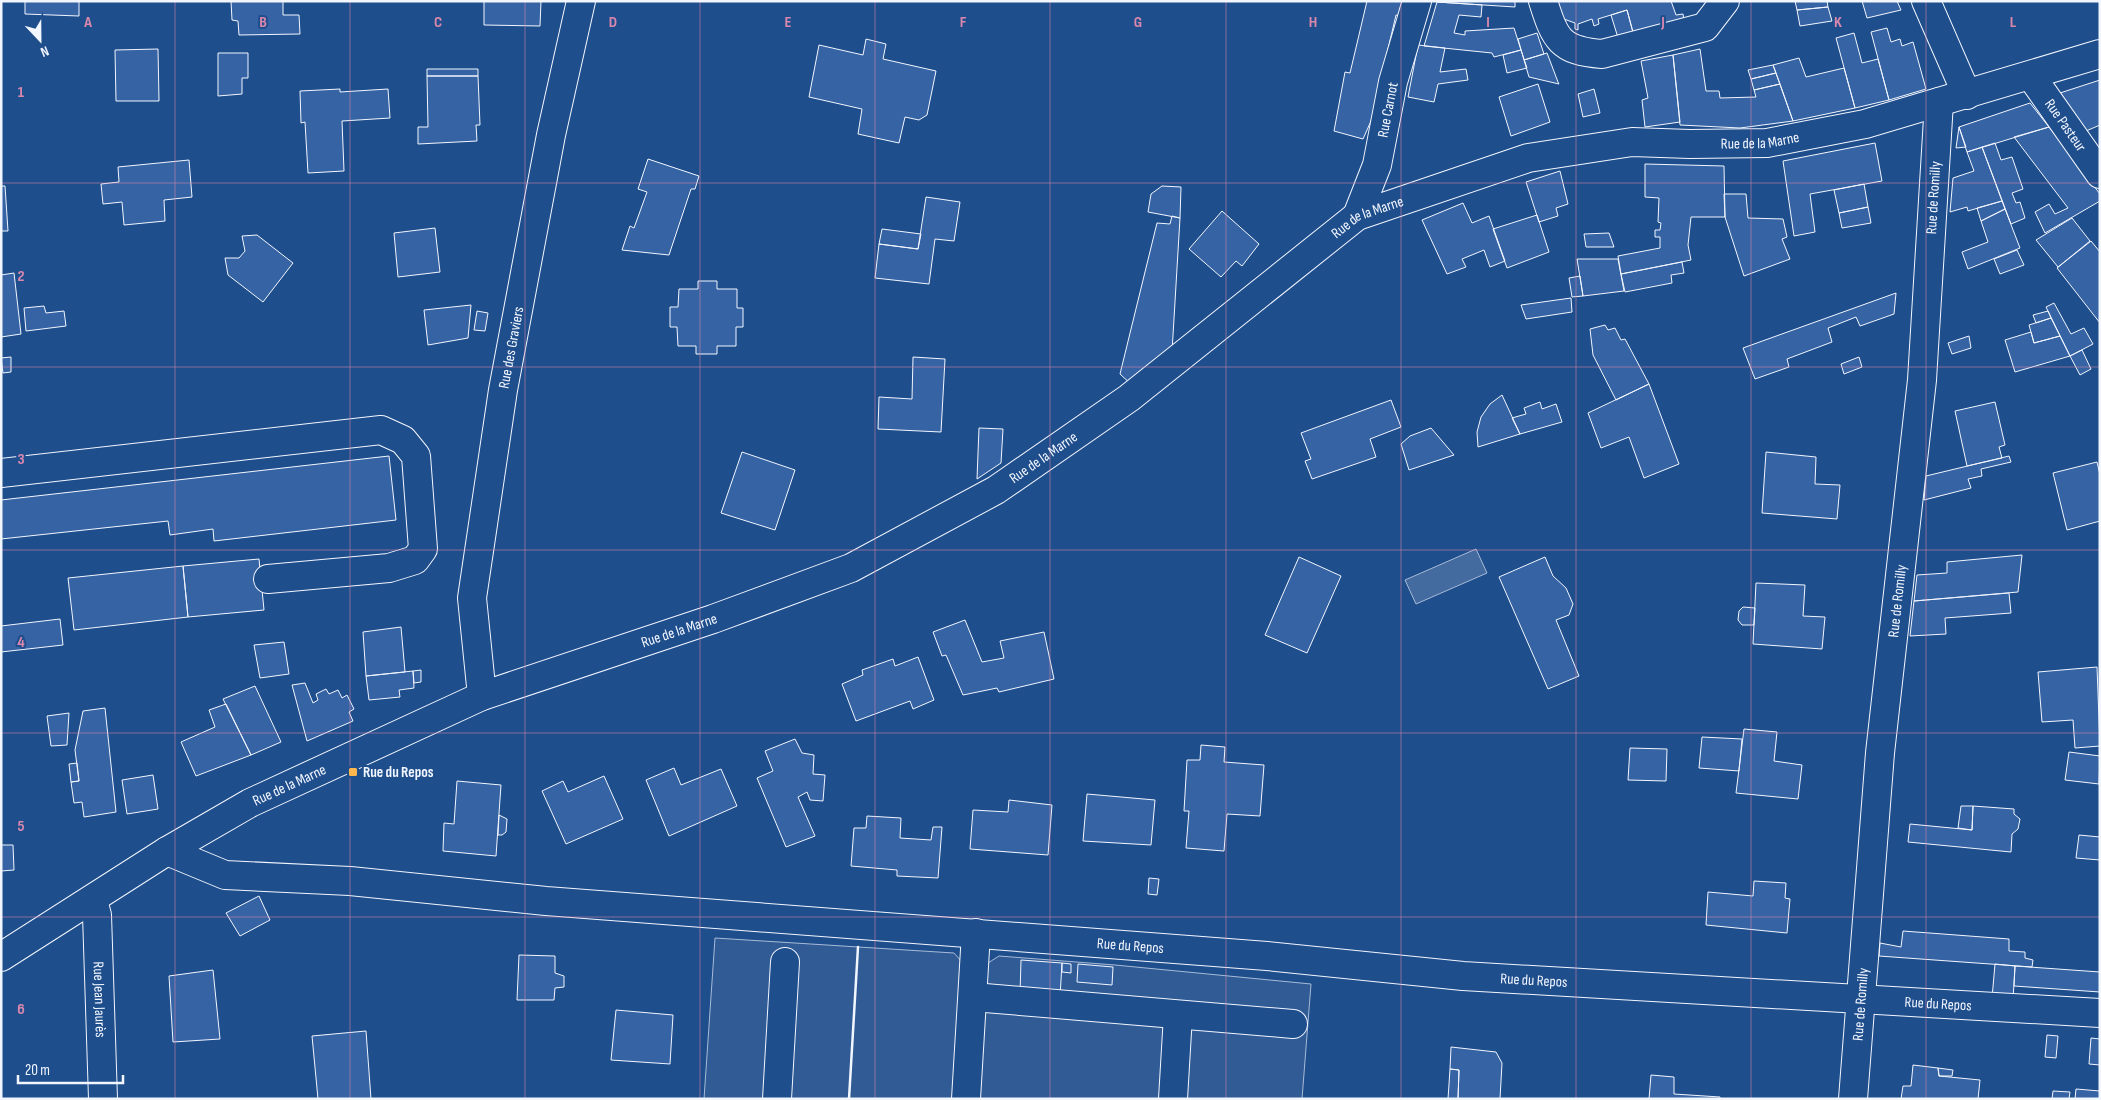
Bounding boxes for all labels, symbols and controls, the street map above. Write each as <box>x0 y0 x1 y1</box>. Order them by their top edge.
text: A <box>83 13 92 32</box>
text: B <box>259 13 267 32</box>
text: C <box>434 13 442 32</box>
text: D <box>609 13 617 32</box>
text: E <box>785 13 792 32</box>
text: F <box>960 13 967 32</box>
text: G <box>1134 13 1142 32</box>
text: H <box>1309 13 1317 32</box>
text: I <box>1486 13 1490 32</box>
text: J <box>1660 13 1665 32</box>
text: K <box>1834 13 1842 32</box>
text: L <box>2010 13 2017 32</box>
north arrow <box>15 15 65 65</box>
text: N <box>38 42 51 61</box>
street label: Rue Carnot <box>1374 80 1403 139</box>
text: 1 <box>18 83 25 102</box>
street label: Rue Pasteur <box>2040 95 2091 156</box>
street label: Rue de la Marne <box>1721 128 1801 154</box>
street label: Rue de Romilly <box>1922 160 1945 235</box>
street label: Rue de la Marne <box>1328 192 1406 243</box>
text: 2 <box>17 267 25 286</box>
street label: Rue des Graviers <box>494 305 529 390</box>
street label: Rue de la Marne <box>1006 428 1081 488</box>
text: 3 <box>17 450 25 469</box>
street label: Rue de Romilly <box>1884 563 1911 638</box>
street label: Rue de la Marne <box>639 609 720 652</box>
text: 4 <box>17 633 25 652</box>
street label: Rue de la Marne <box>250 760 329 810</box>
place label: Rue du Repos <box>363 763 434 782</box>
marker: Rue du Repos <box>347 766 359 778</box>
text: 5 <box>17 817 25 836</box>
street label: Rue du Repos <box>1096 934 1165 958</box>
street label: Rue Jean Jaurès <box>89 961 110 1038</box>
street label: Rue de Romilly <box>1849 967 1873 1042</box>
street label: Rue du Repos <box>1500 969 1568 992</box>
street label: Rue du Repos <box>1904 993 1972 1016</box>
text: 6 <box>17 1000 25 1019</box>
scale bar <box>18 1052 122 1084</box>
text: 20 m <box>25 1061 50 1080</box>

